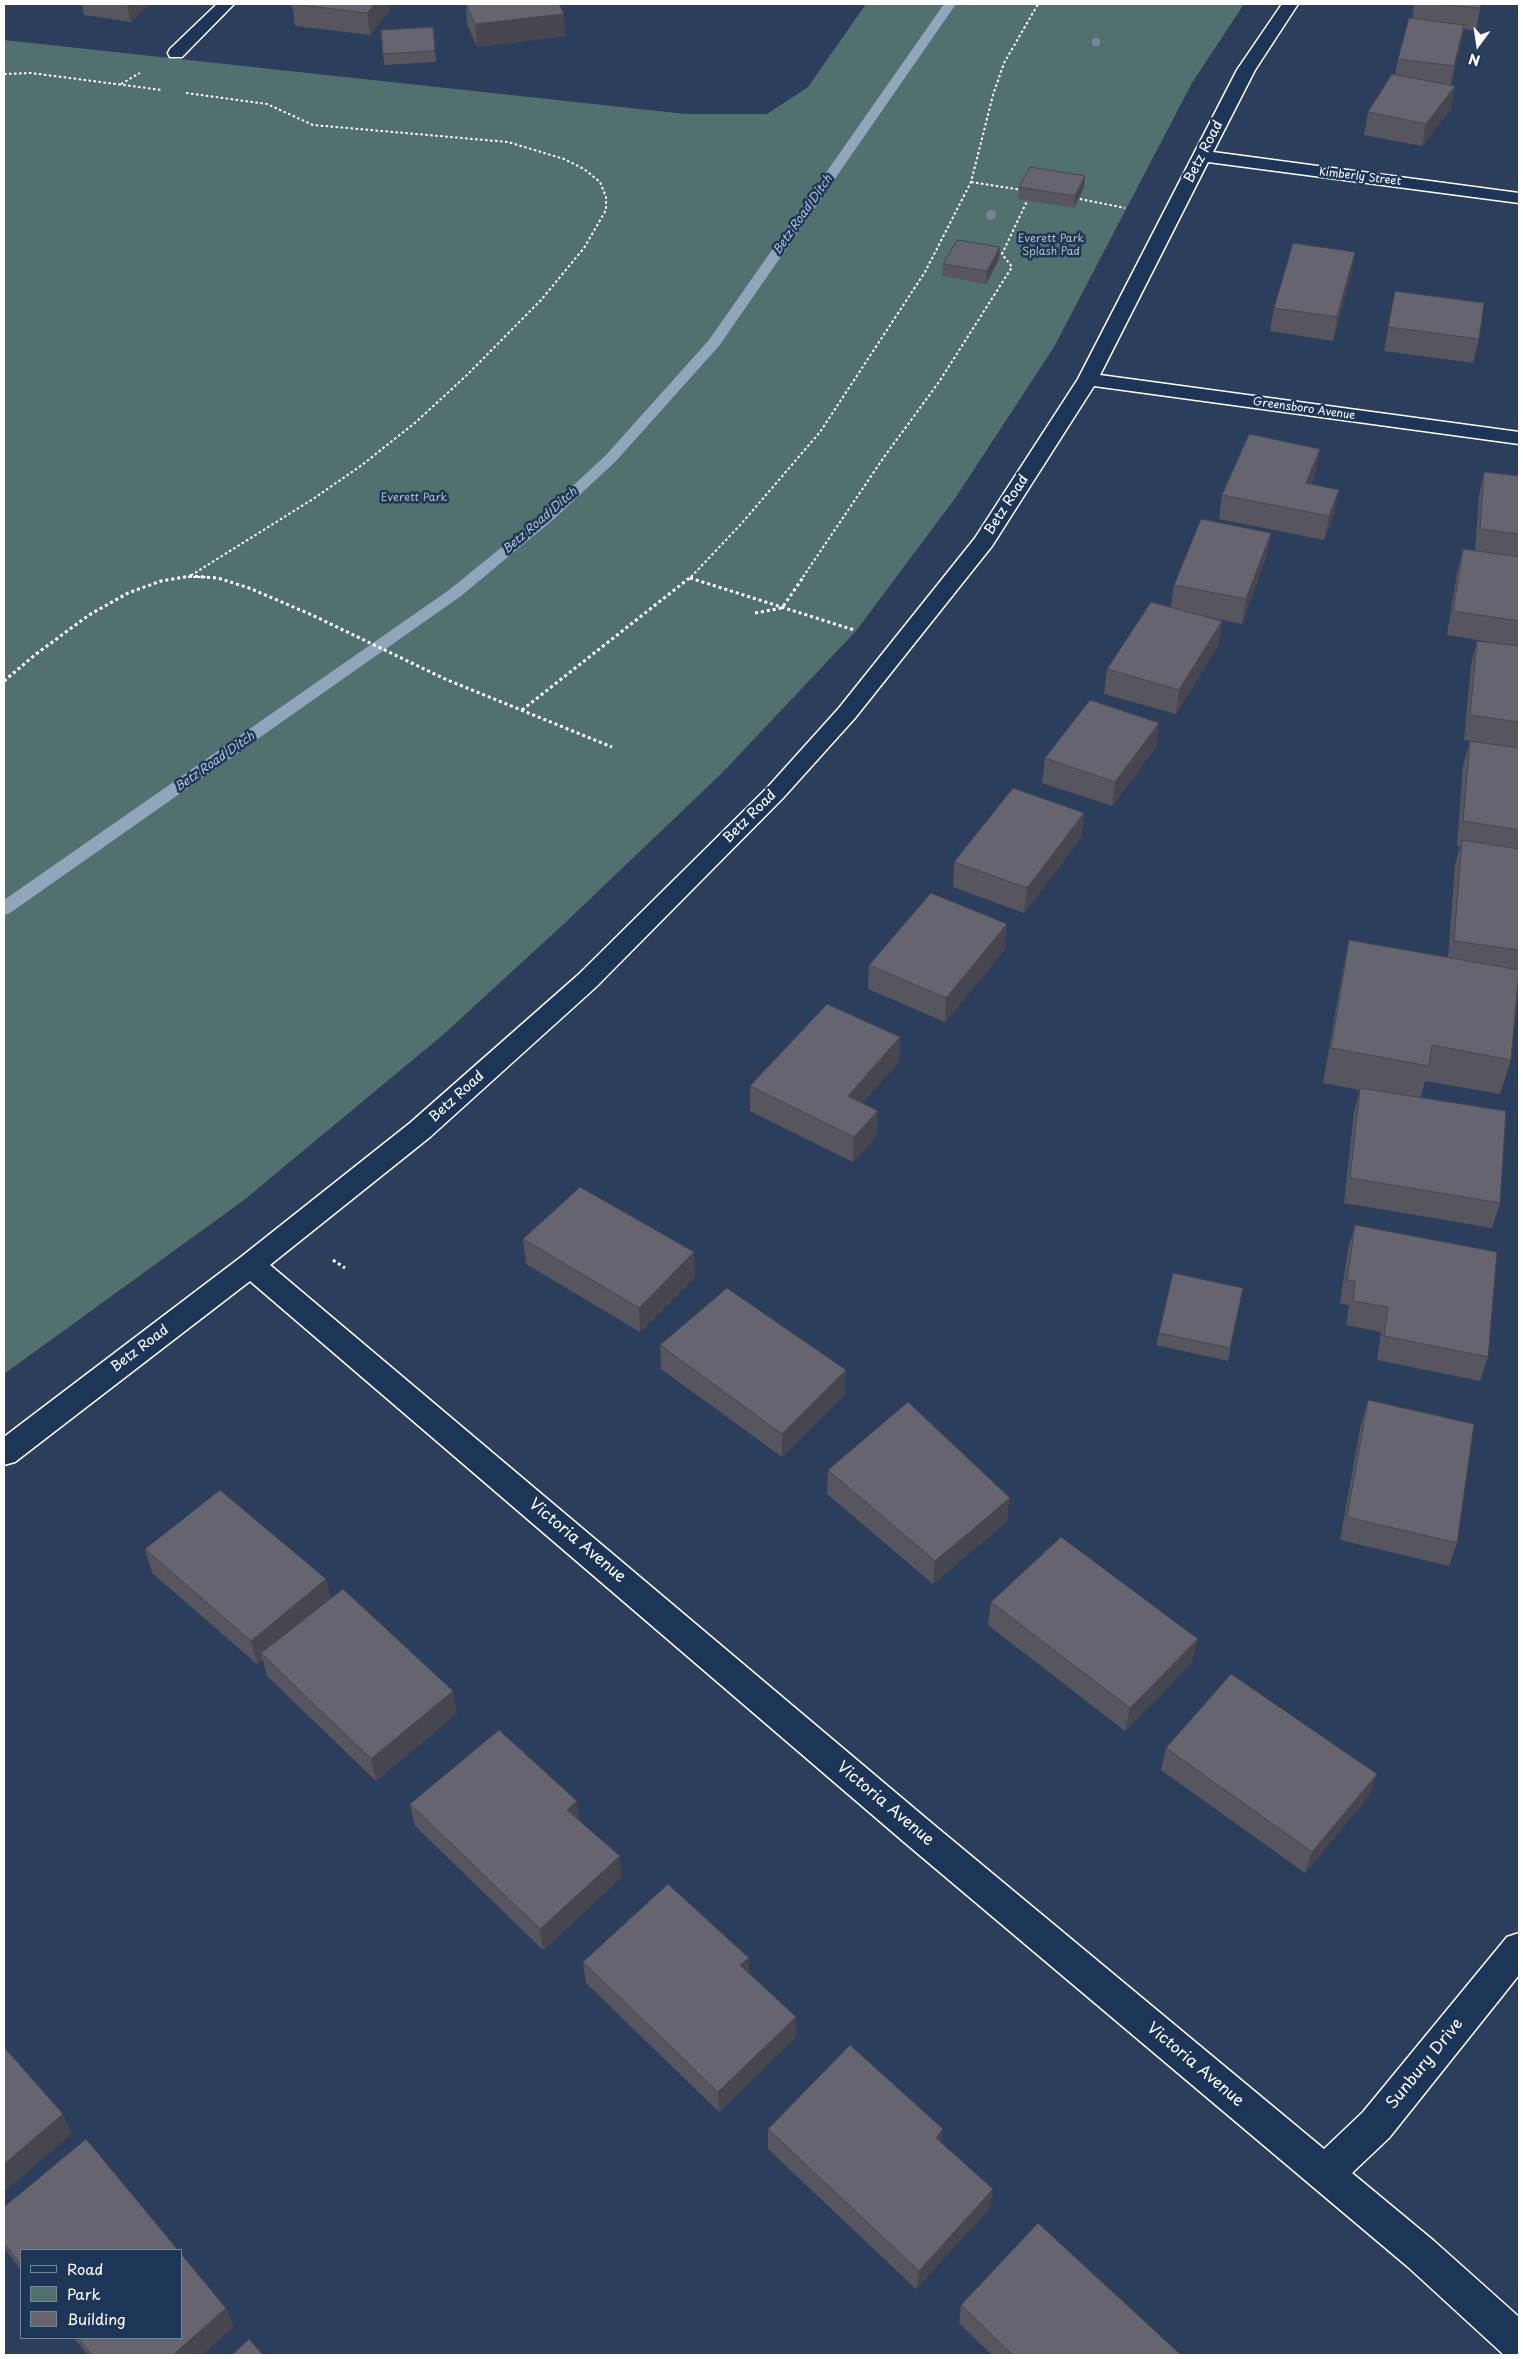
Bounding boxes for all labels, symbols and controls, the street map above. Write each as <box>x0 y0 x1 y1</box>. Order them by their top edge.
north arrow <box>1453 20 1503 70</box>
text: N <box>1466 49 1482 72</box>
street label: Betz Road <box>1181 118 1227 186</box>
street label: Kimberly Street <box>1318 165 1402 189</box>
water label: Betz Road Ditch <box>770 173 836 257</box>
park label: Everett Park Splash Pad <box>1018 232 1084 258</box>
street label: Greensboro Avenue <box>1252 395 1356 423</box>
street label: Betz Road <box>981 472 1033 538</box>
water label: Betz Road Ditch <box>500 485 580 557</box>
park label: Everett Park <box>381 491 447 505</box>
water label: Betz Road Ditch <box>173 729 257 795</box>
street label: Betz Road <box>720 787 780 847</box>
street label: Betz Road <box>426 1068 488 1126</box>
street label: Betz Road <box>108 1322 172 1376</box>
street label: Victoria Avenue <box>525 1495 629 1587</box>
street label: Victoria Avenue <box>833 1758 937 1850</box>
street label: Sunbury Drive <box>1383 2015 1467 2113</box>
street label: Victoria Avenue <box>1143 2019 1247 2111</box>
legend <box>20 2249 182 2339</box>
text: Road <box>67 2257 103 2280</box>
text: Park <box>67 2282 101 2305</box>
text: Building <box>67 2307 126 2330</box>

